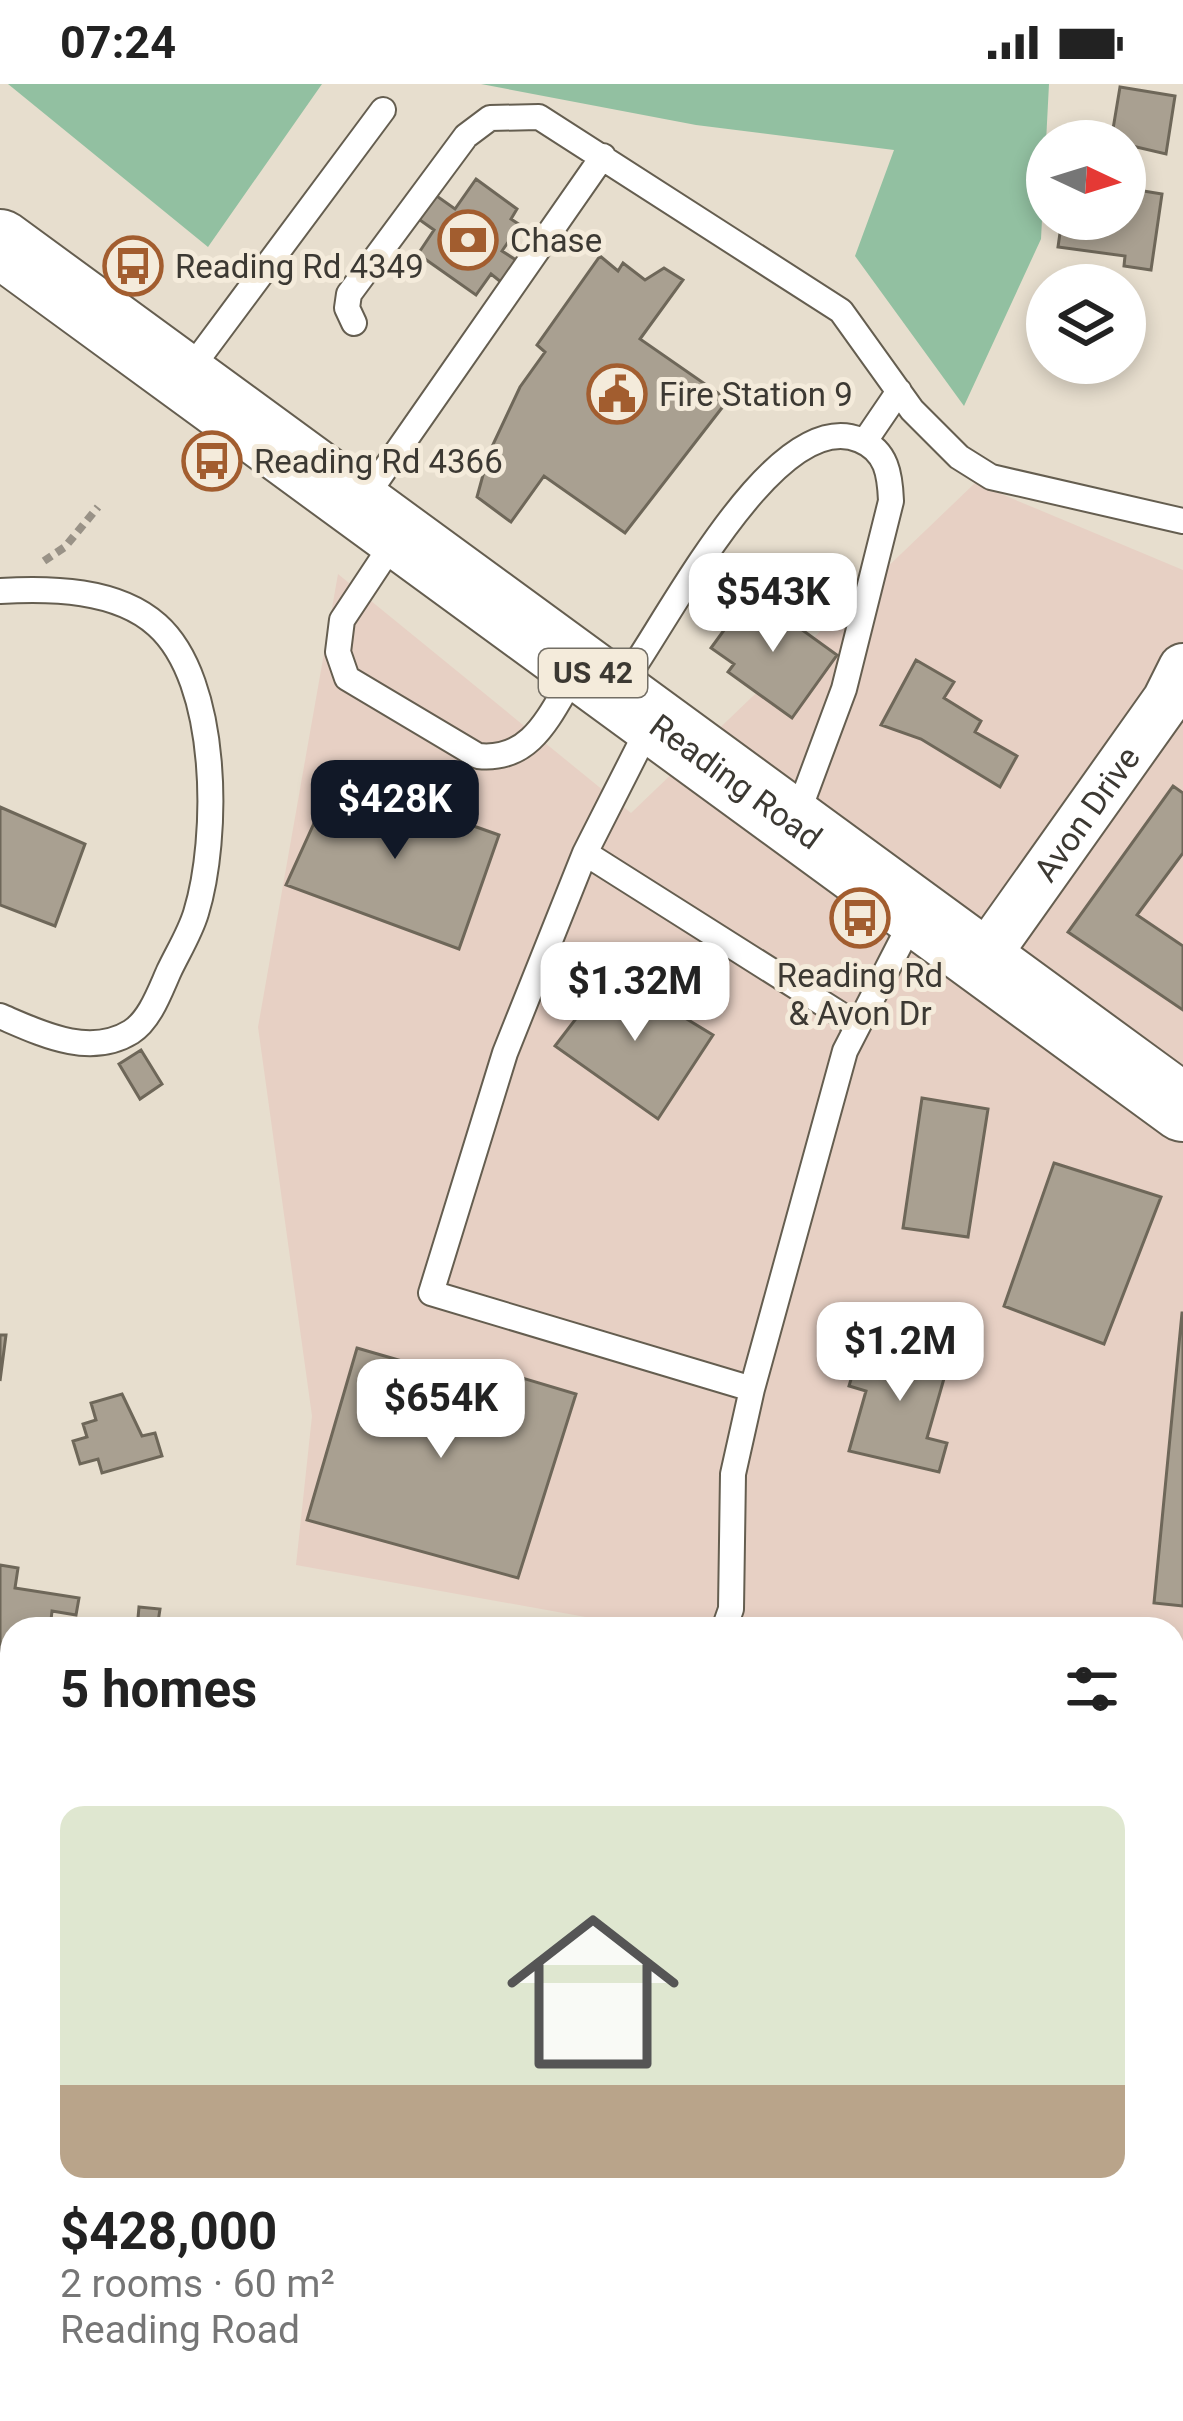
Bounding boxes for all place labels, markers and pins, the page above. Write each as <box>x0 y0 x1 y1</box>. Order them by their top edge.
bank icon: Chase <box>437 209 499 271</box>
place label: Chase <box>510 221 602 260</box>
bus stop icon: Reading Rd 4349 <box>102 235 164 297</box>
place label: Reading Rd 4349 <box>175 247 424 286</box>
public building icon: Fire Station 9 <box>586 363 648 425</box>
place label: Fire Station 9 <box>659 375 853 414</box>
bus stop icon: Reading Rd 4366 <box>181 430 243 492</box>
place label: Reading Rd 4366 <box>254 442 503 481</box>
pin: $543K <box>689 553 857 655</box>
pin: $428K <box>311 760 479 862</box>
bus stop icon: Reading Rd & Avon Dr <box>829 887 891 949</box>
pin: $1.32M <box>537 942 733 1044</box>
place label: Reading Rd & Avon Dr <box>777 956 943 1033</box>
pin: $1.2M <box>816 1302 984 1404</box>
pin: $654K <box>357 1359 525 1461</box>

